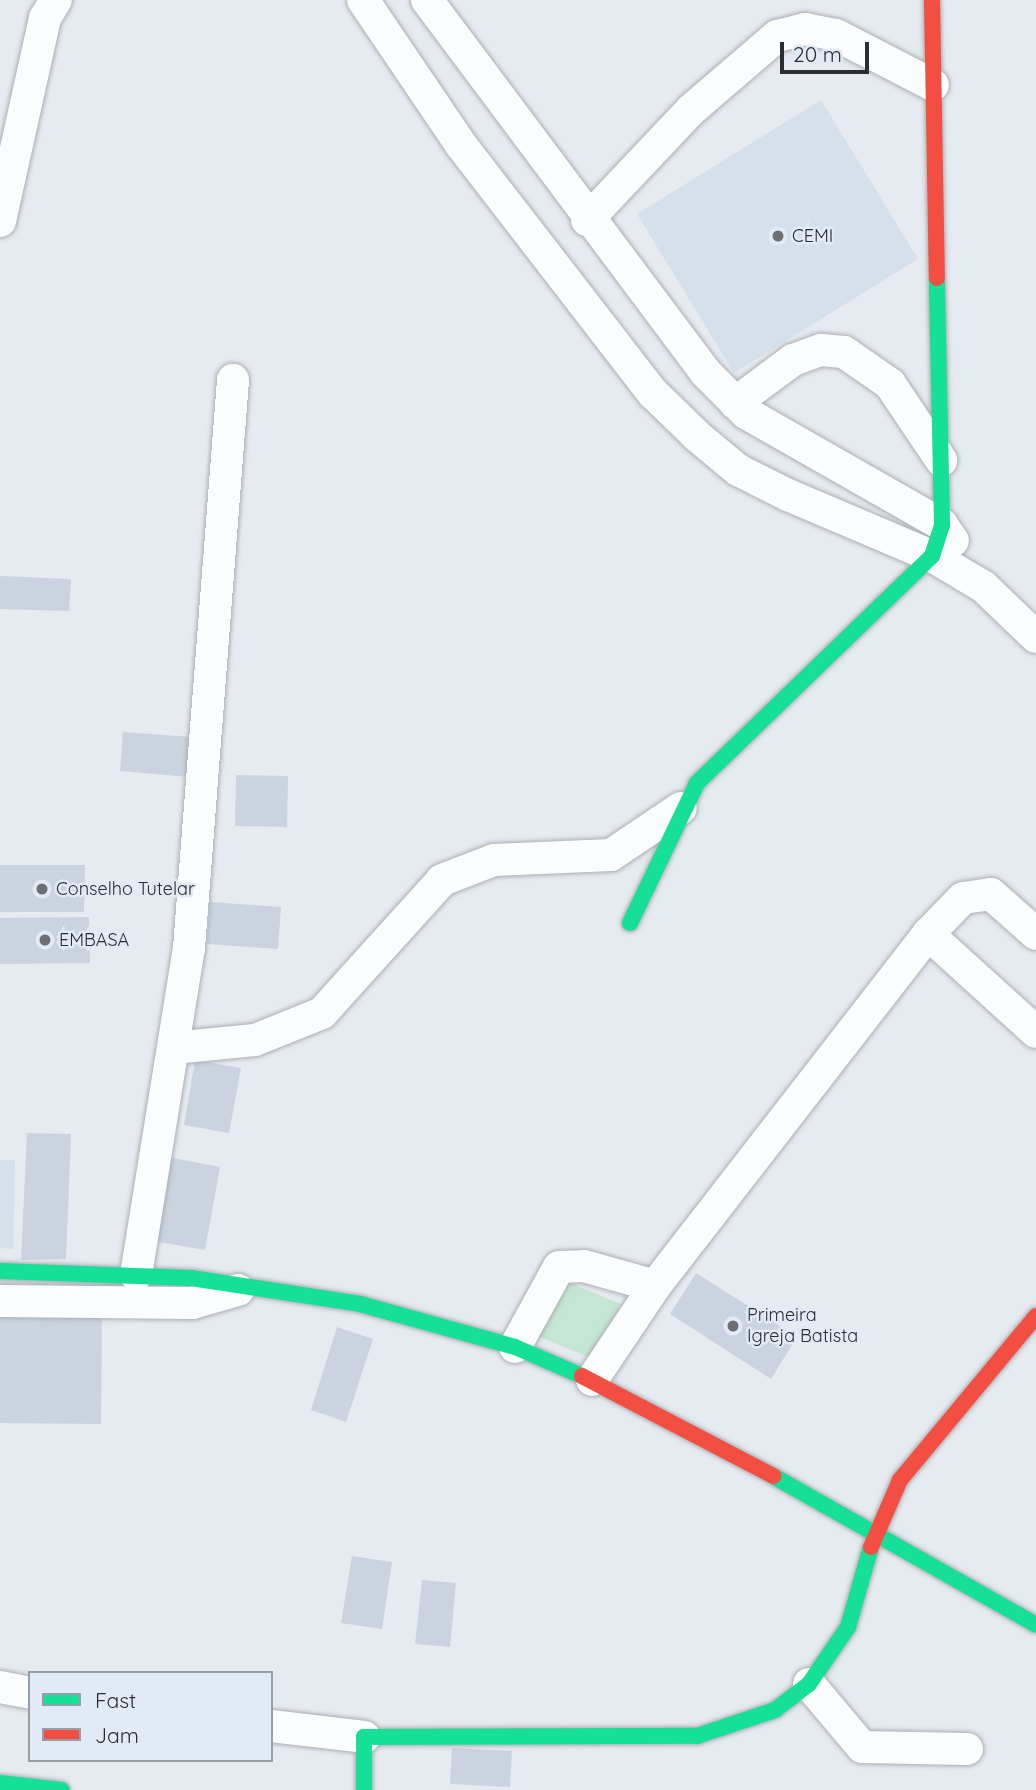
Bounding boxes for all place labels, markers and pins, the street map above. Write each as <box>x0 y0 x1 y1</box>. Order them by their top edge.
place label: CEMI <box>792 225 833 247</box>
marker: CEMI <box>770 228 786 244</box>
place label: Conselho Tutelar <box>56 878 195 900</box>
marker: Conselho Tutelar <box>34 881 50 897</box>
place label: EMBASA <box>59 929 129 951</box>
marker: EMBASA <box>37 932 53 948</box>
place label: Primeira Igreja Batista <box>747 1305 858 1348</box>
marker: Primeira Igreja Batista <box>725 1318 741 1334</box>

